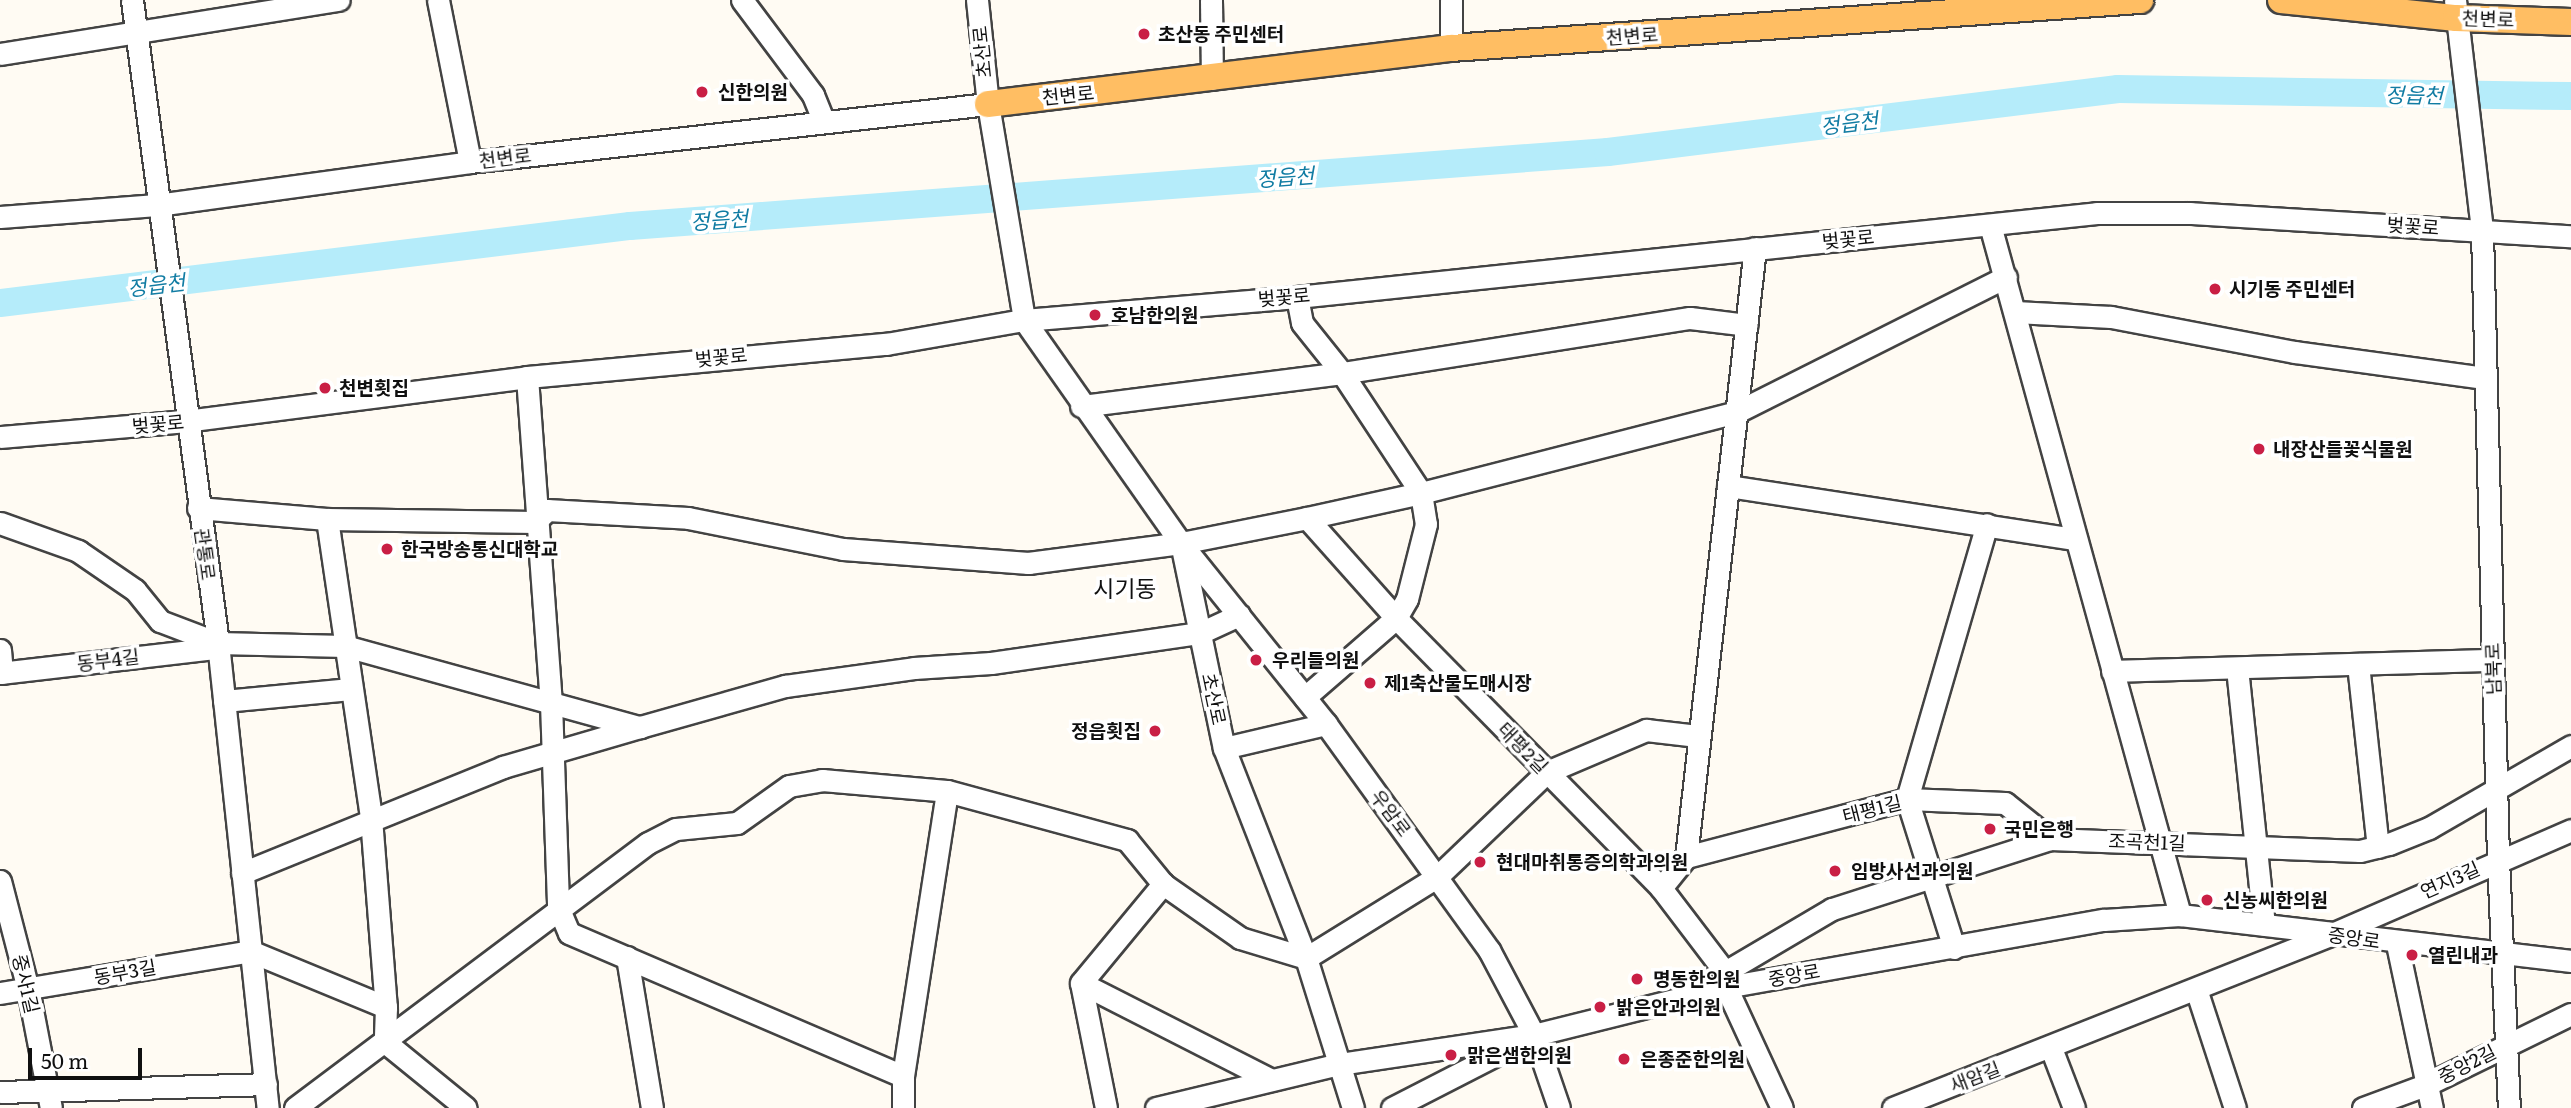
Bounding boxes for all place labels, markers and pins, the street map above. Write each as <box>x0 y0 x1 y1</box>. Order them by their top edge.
place label: 초산동 주민센터 <box>1158 23 1284 45</box>
marker: 초산동 주민센터 <box>1136 26 1152 42</box>
place label: 신한의원 <box>718 81 788 103</box>
marker: 신한의원 <box>692 82 712 102</box>
place label: 시기동 주민센터 <box>2229 278 2355 300</box>
marker: 시기동 주민센터 <box>2207 281 2223 297</box>
place label: 호남한의원 <box>1111 304 1198 326</box>
marker: 호남한의원 <box>1085 305 1105 325</box>
place label: 천변횟집 <box>339 377 409 399</box>
marker: 천변횟집 <box>317 380 333 396</box>
place label: 내장산들꽃식물원 <box>2273 438 2413 460</box>
marker: 내장산들꽃식물원 <box>2251 441 2267 457</box>
place label: 한국방송통신대학교 <box>401 538 558 560</box>
marker: 한국방송통신대학교 <box>379 541 395 557</box>
place label: 우리들의원 <box>1272 649 1359 671</box>
marker: 우리들의원 <box>1246 650 1266 670</box>
place label: 제1축산물도매시장 <box>1384 672 1532 694</box>
marker: 제1축산물도매시장 <box>1362 675 1378 691</box>
place label: 정읍횟집 <box>1071 720 1141 742</box>
marker: 정읍횟집 <box>1147 723 1163 739</box>
place label: 국민은행 <box>2004 818 2074 840</box>
marker: 국민은행 <box>1982 821 1998 837</box>
place label: 현대마취통증의학과의원 <box>1496 851 1688 873</box>
marker: 현대마취통증의학과의원 <box>1470 852 1490 872</box>
place label: 임방사선과의원 <box>1851 860 1973 882</box>
marker: 임방사선과의원 <box>1825 861 1845 881</box>
place label: 신농씨한의원 <box>2223 889 2328 911</box>
marker: 신농씨한의원 <box>2197 890 2217 910</box>
place label: 열린내과 <box>2428 944 2498 966</box>
marker: 열린내과 <box>2402 945 2422 965</box>
place label: 명동한의원 <box>1653 968 1740 990</box>
marker: 명동한의원 <box>1627 969 1647 989</box>
place label: 밝은안과의원 <box>1616 996 1721 1018</box>
marker: 밝은안과의원 <box>1590 997 1610 1017</box>
place label: 맑은샘한의원 <box>1467 1044 1572 1066</box>
marker: 맑은샘한의원 <box>1441 1045 1461 1065</box>
place label: 은종준한의원 <box>1640 1048 1745 1070</box>
marker: 은종준한의원 <box>1614 1049 1634 1069</box>

